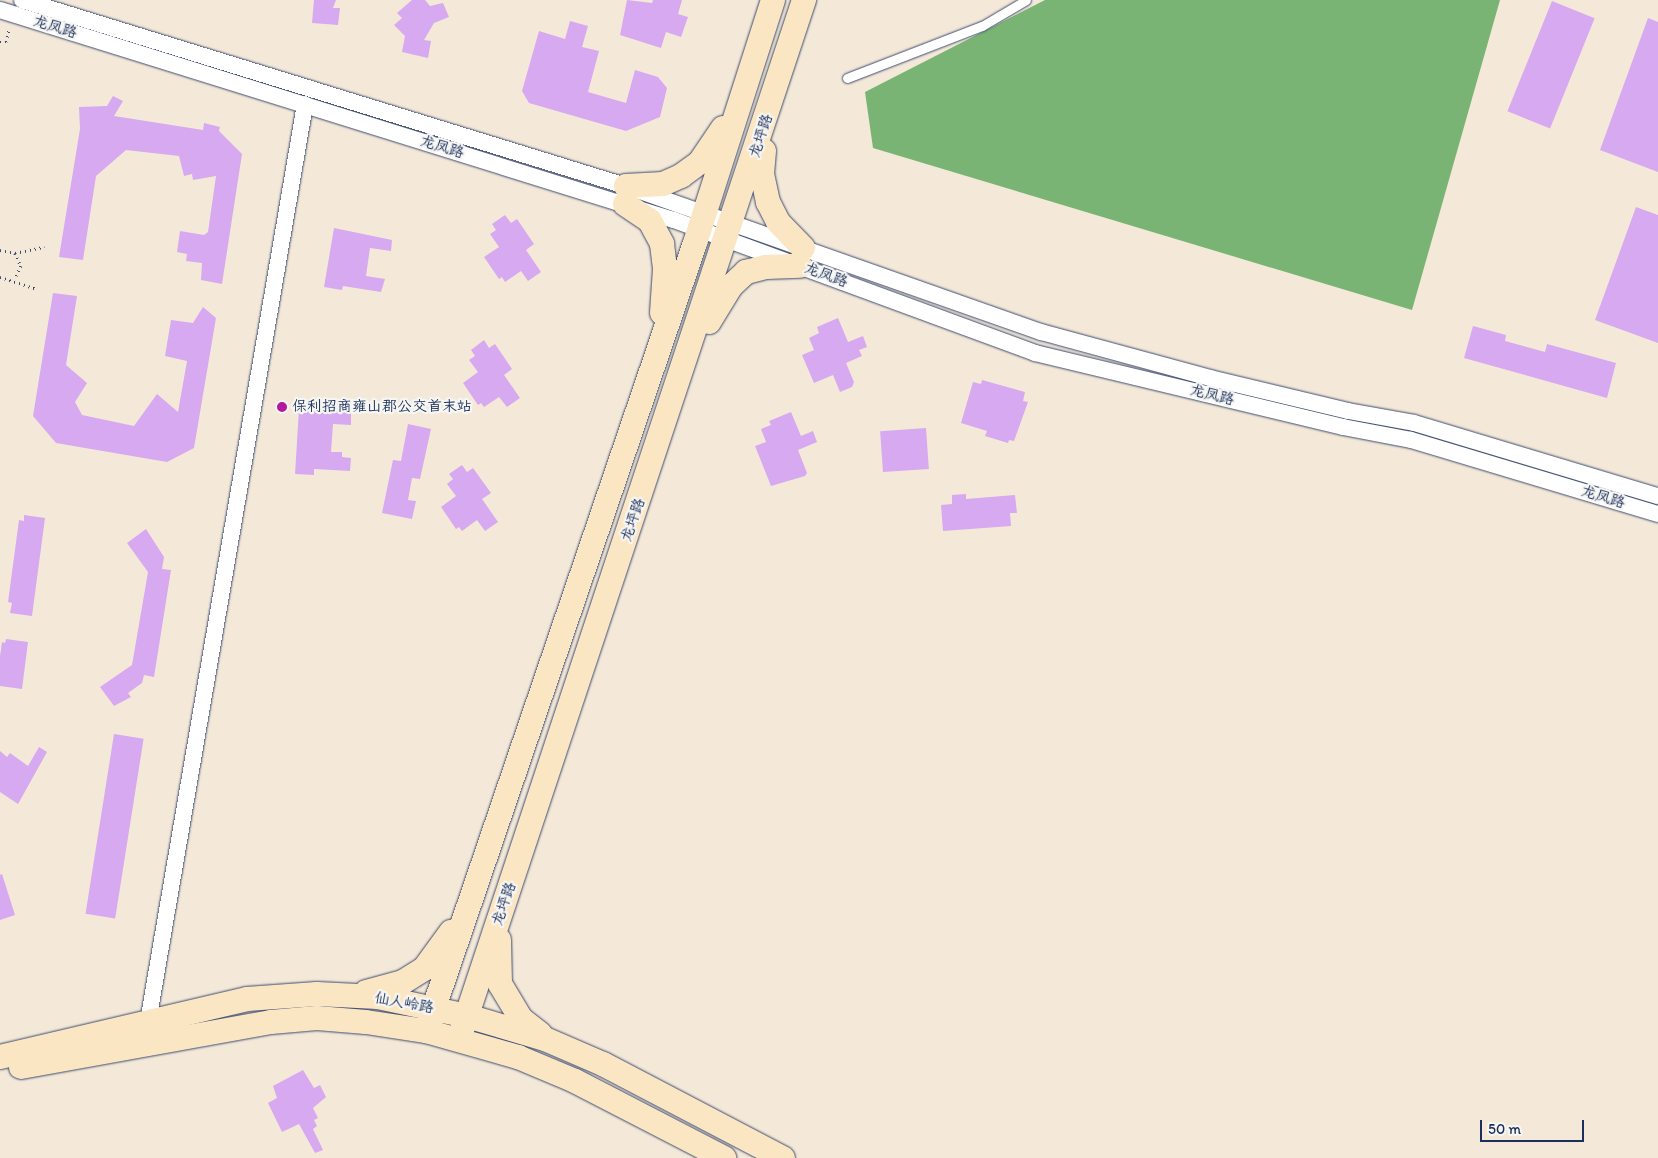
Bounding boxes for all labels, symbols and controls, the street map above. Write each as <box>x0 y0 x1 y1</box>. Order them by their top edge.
street label: 龙凤路 <box>31 12 79 42</box>
street label: 龙坪路 <box>745 112 777 160</box>
street label: 龙凤路 <box>418 132 466 162</box>
street label: 龙凤路 <box>802 259 850 291</box>
street label: 龙凤路 <box>1188 381 1236 409</box>
place label: 保利招商雍山郡公交首末站 <box>292 398 472 416</box>
marker: 保利招商雍山郡公交首末站 <box>276 401 288 413</box>
street label: 龙凤路 <box>1579 482 1627 512</box>
street label: 龙坪路 <box>617 496 649 544</box>
street label: 龙坪路 <box>488 880 520 928</box>
street label: 仙人岭路 <box>373 989 435 1017</box>
scale bar <box>1483 1110 1587 1142</box>
text: 50 m <box>1488 1120 1521 1138</box>

